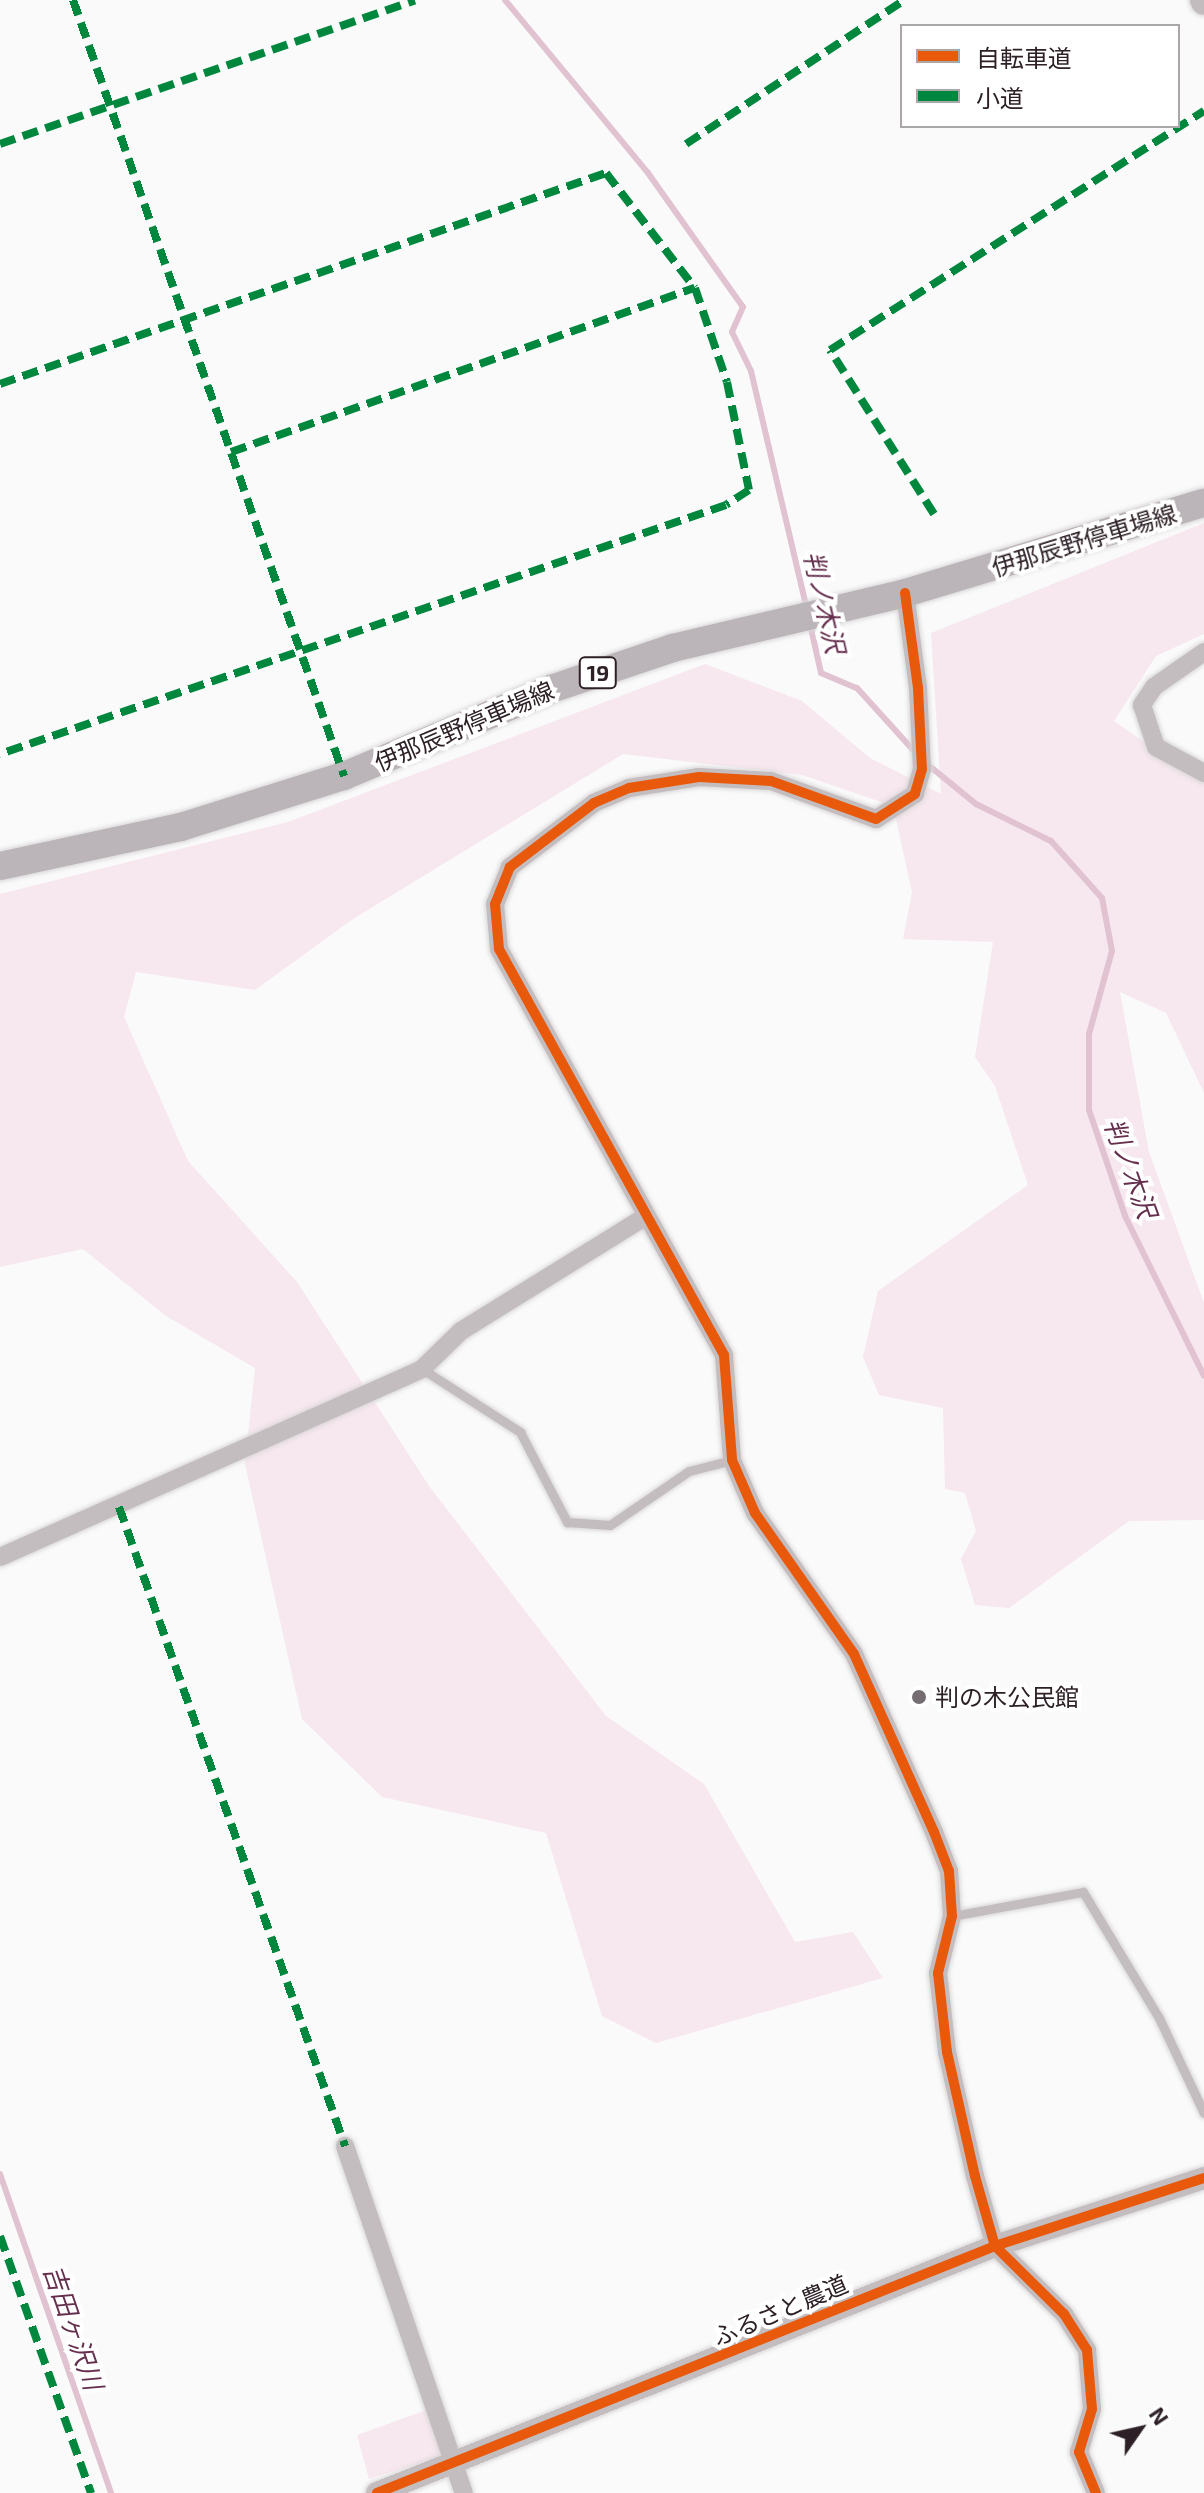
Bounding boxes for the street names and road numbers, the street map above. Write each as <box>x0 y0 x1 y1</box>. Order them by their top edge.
street label: 伊那辰野停車場線 <box>988 498 1180 582</box>
road number: 19 <box>578 655 618 691</box>
street label: 伊那辰野停車場線 <box>370 675 558 777</box>
street label: ふるさと農道 <box>708 2269 852 2351</box>

